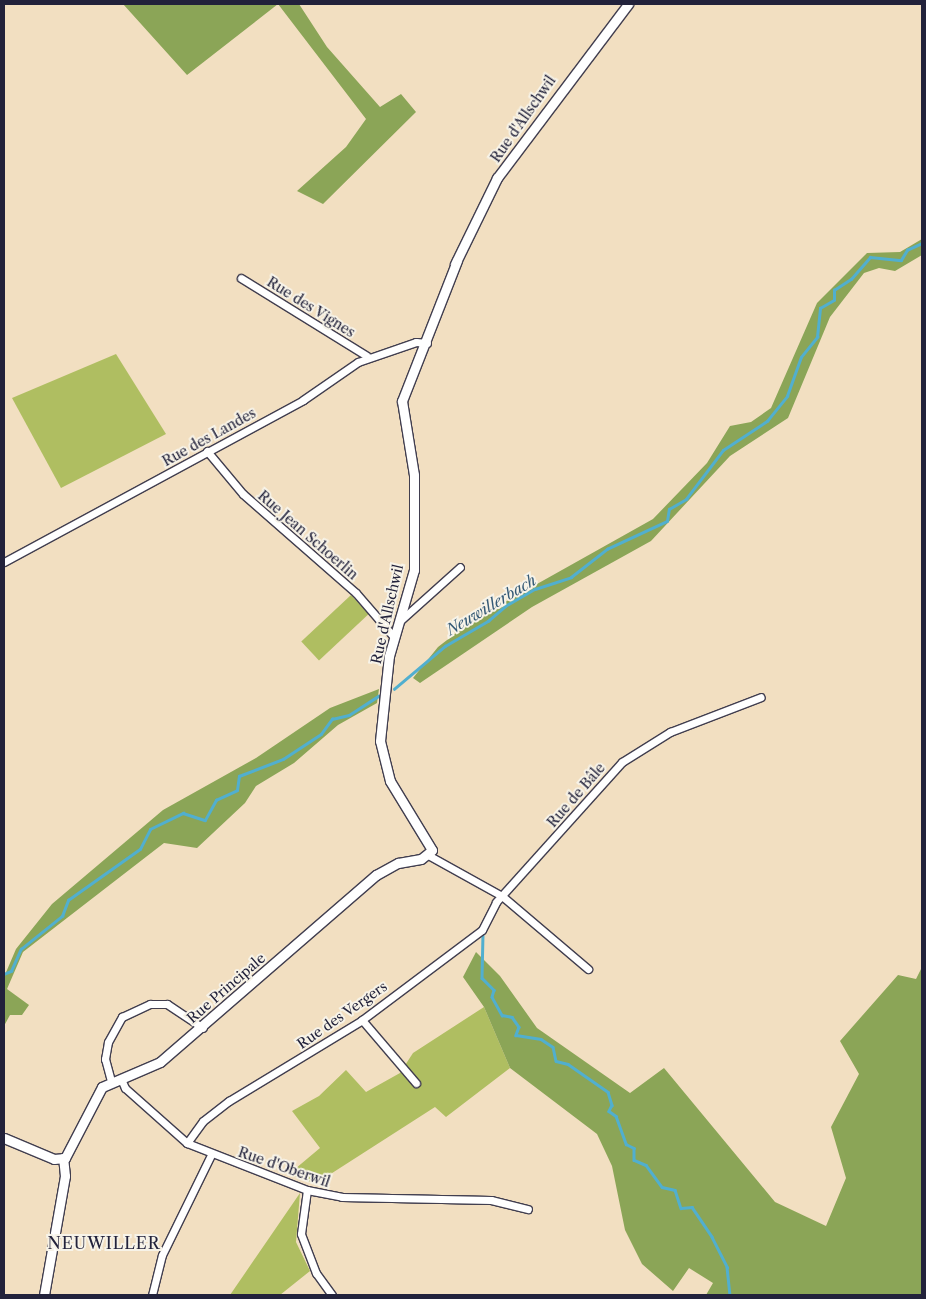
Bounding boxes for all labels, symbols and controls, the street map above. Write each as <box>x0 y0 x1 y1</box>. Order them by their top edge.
street label: Rue d'Allschwil <box>487 73 559 165</box>
street label: Rue des Vignes <box>264 273 358 341</box>
street label: Rue des Landes <box>159 404 259 470</box>
street label: Rue Jean Schoerlin <box>255 487 361 583</box>
street label: Rue d'Allschwil <box>367 563 407 665</box>
water label: Neuwillerbach <box>443 571 539 639</box>
street label: Rue de Bâle <box>544 759 608 831</box>
street label: Rue Principale <box>183 949 269 1027</box>
street label: Rue des Vergers <box>294 978 390 1052</box>
street label: Rue d'Oberwil <box>236 1143 332 1191</box>
district label: NEUWILLER <box>46 1233 162 1253</box>

